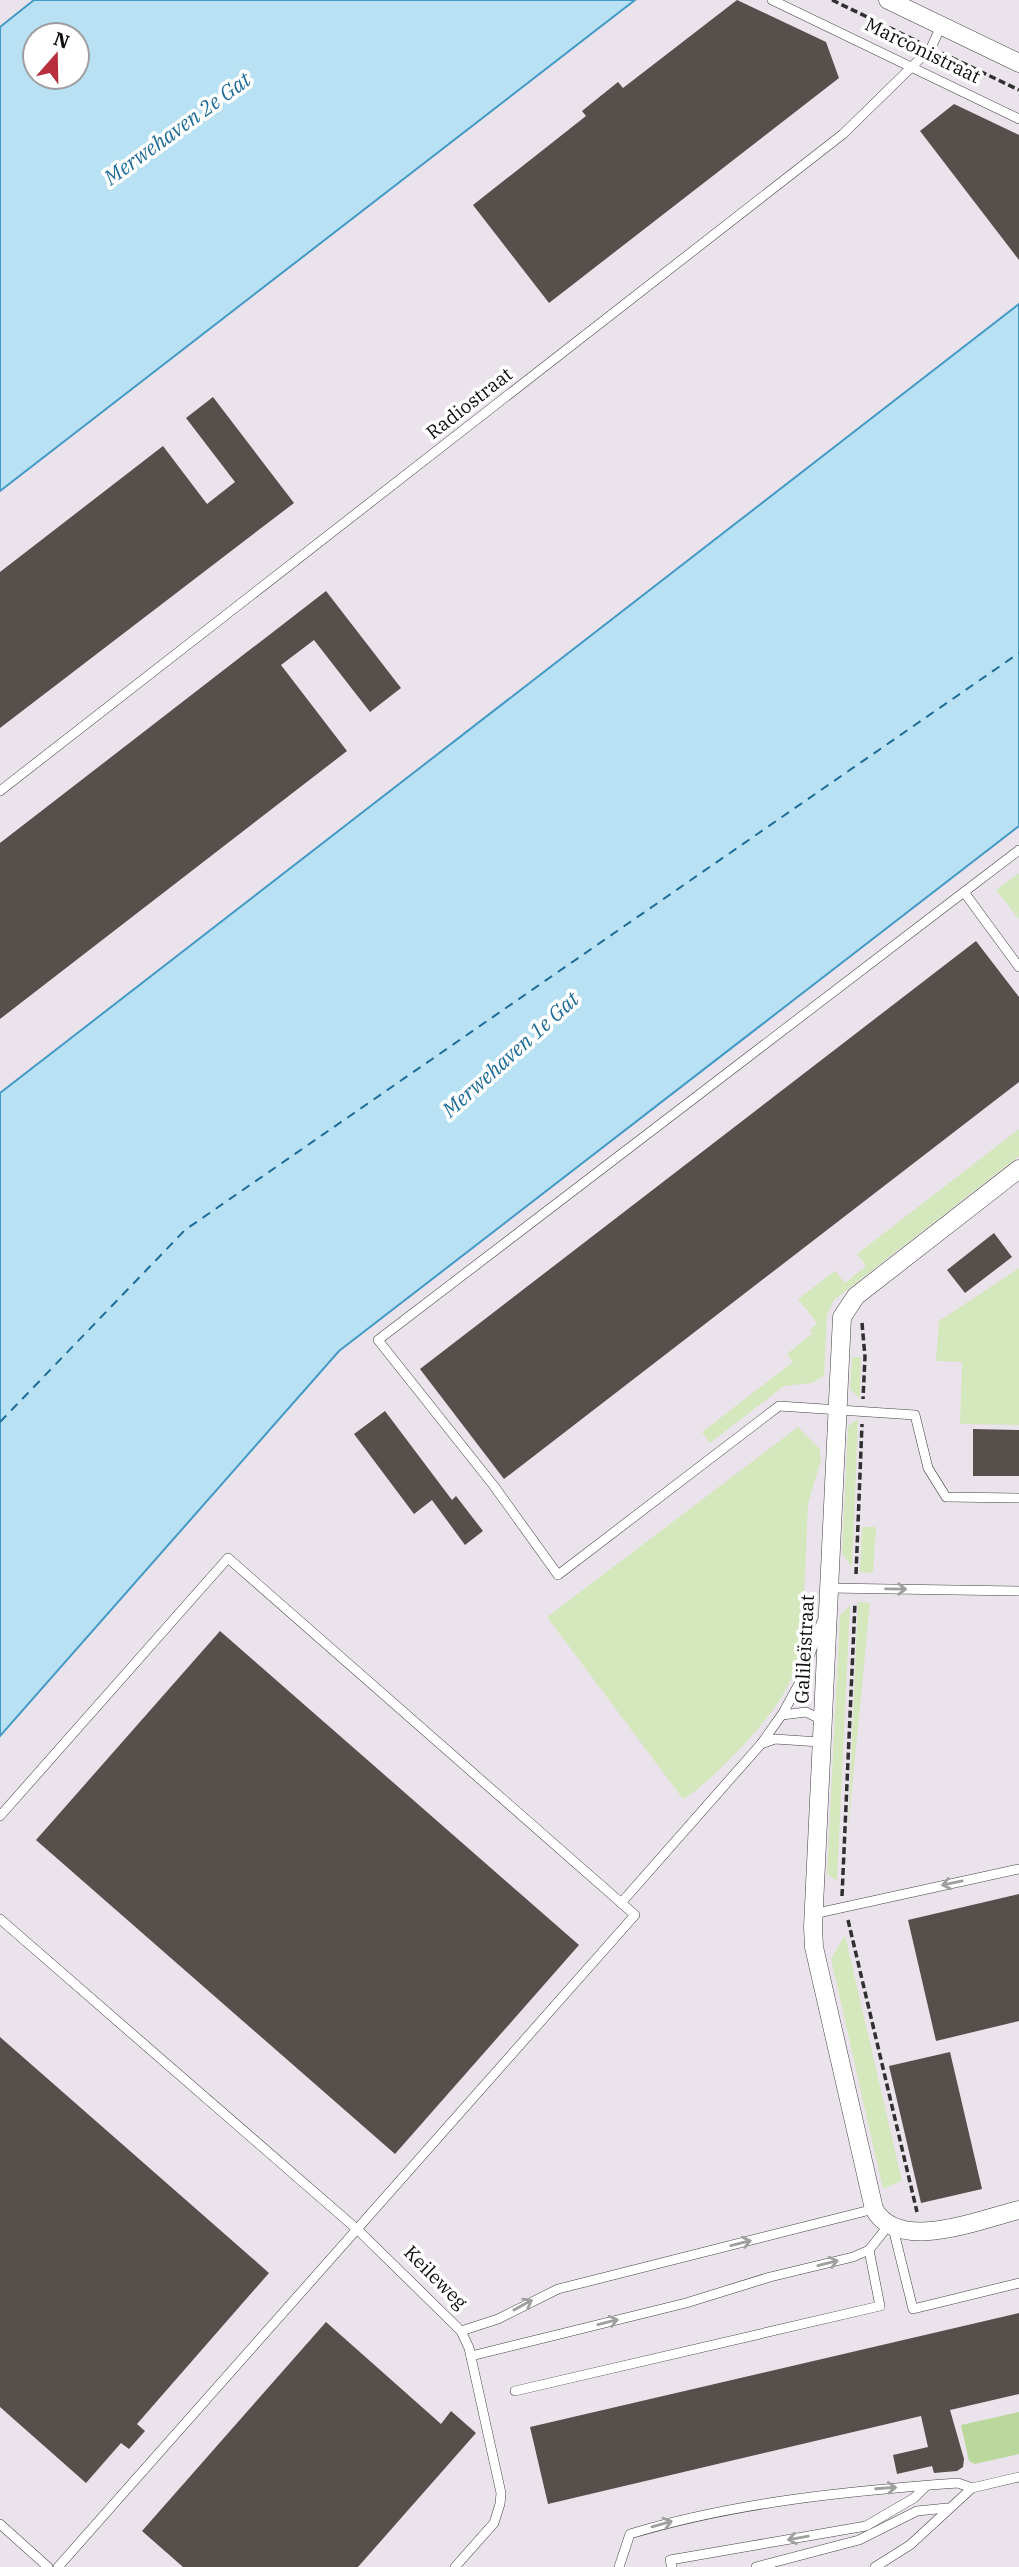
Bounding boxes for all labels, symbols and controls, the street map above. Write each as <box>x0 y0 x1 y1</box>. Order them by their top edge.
street label: Marconistraat <box>861 12 985 88</box>
north arrow <box>21 21 91 91</box>
text: N <box>51 26 73 54</box>
water label: Merwehaven 2e Gat <box>97 65 257 191</box>
street label: Radiostraat <box>421 362 517 444</box>
water label: Merwehaven 1e Gat <box>435 985 585 1124</box>
one-way arrow <box>884 1582 907 1596</box>
street label: Galileïstraat <box>789 1593 819 1704</box>
one-way arrow <box>941 1877 964 1891</box>
one-way arrow <box>729 2236 752 2249</box>
street label: Keileweg <box>399 2240 473 2314</box>
one-way arrow <box>816 2256 839 2269</box>
one-way arrow <box>513 2298 533 2312</box>
one-way arrow <box>597 2315 619 2328</box>
one-way arrow <box>875 2482 898 2495</box>
one-way arrow <box>651 2517 673 2530</box>
one-way arrow <box>787 2532 810 2545</box>

